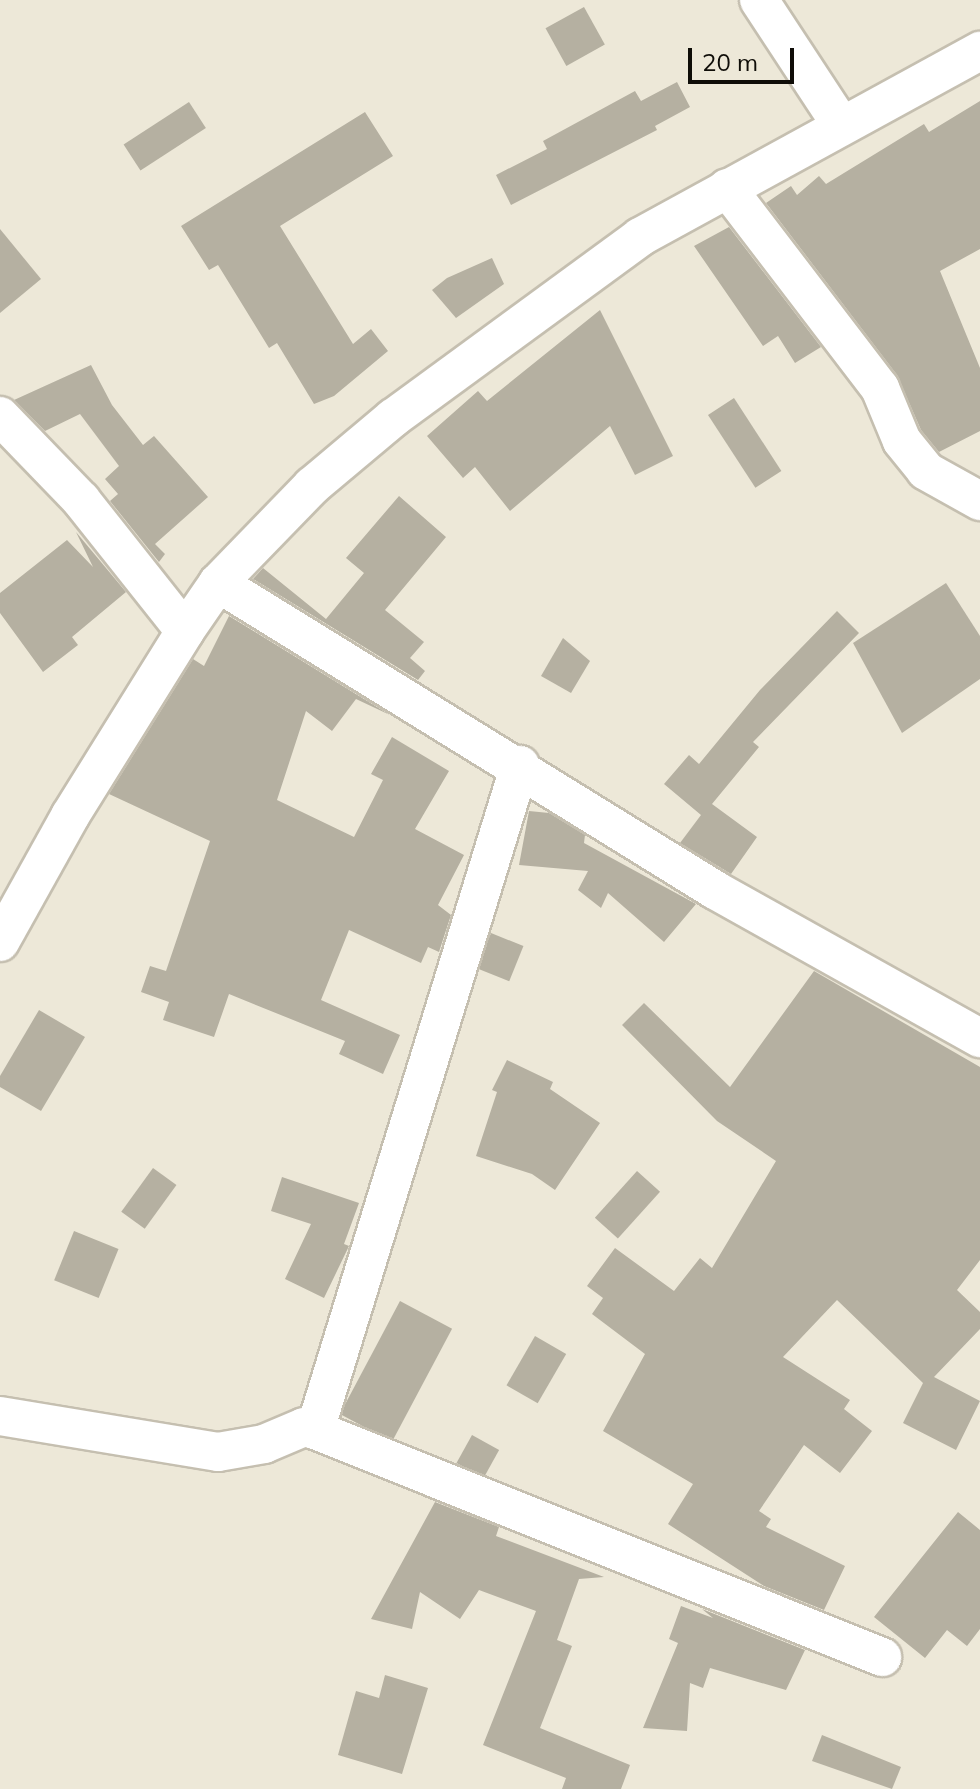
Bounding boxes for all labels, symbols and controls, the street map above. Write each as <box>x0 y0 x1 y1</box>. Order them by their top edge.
scale bar <box>692 32 798 82</box>
text: 20 m <box>702 47 758 77</box>

